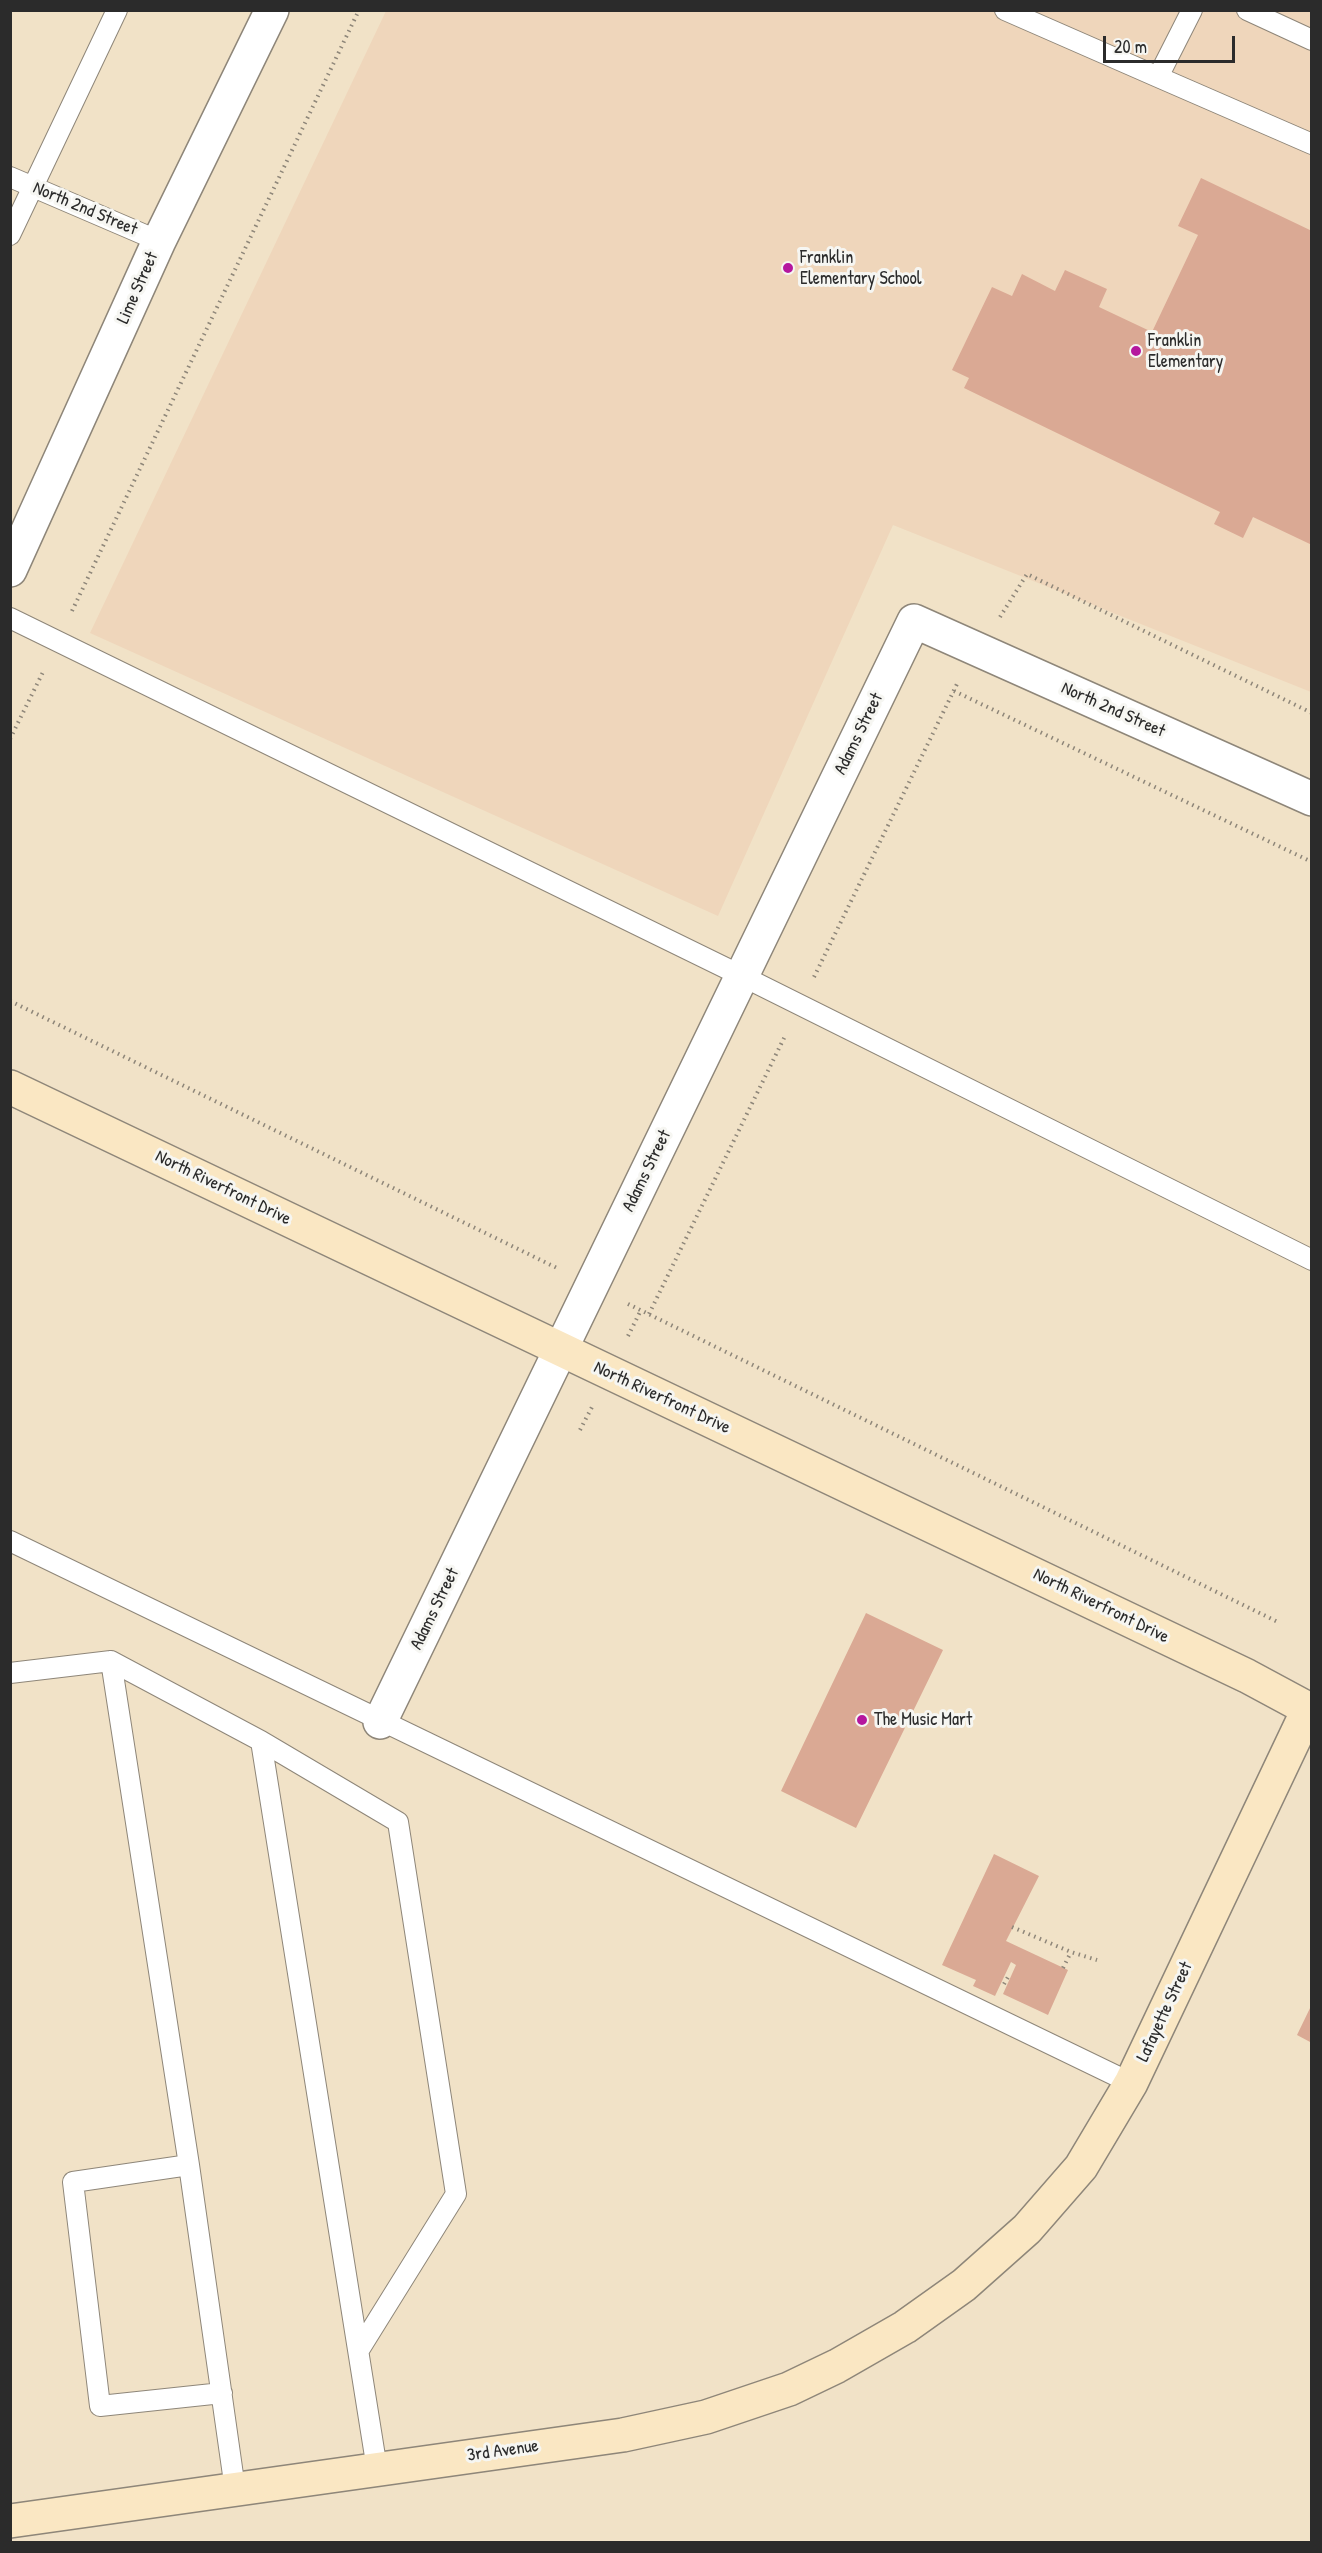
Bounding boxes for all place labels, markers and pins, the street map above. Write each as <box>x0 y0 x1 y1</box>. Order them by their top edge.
place label: Franklin Elementary School <box>800 247 921 290</box>
marker: Franklin Elementary School <box>781 261 795 275</box>
place label: Franklin Elementary <box>1148 330 1223 372</box>
marker: Franklin Elementary <box>1129 344 1143 358</box>
place label: The Music Mart <box>874 1709 972 1731</box>
marker: The Music Mart <box>855 1713 869 1727</box>

